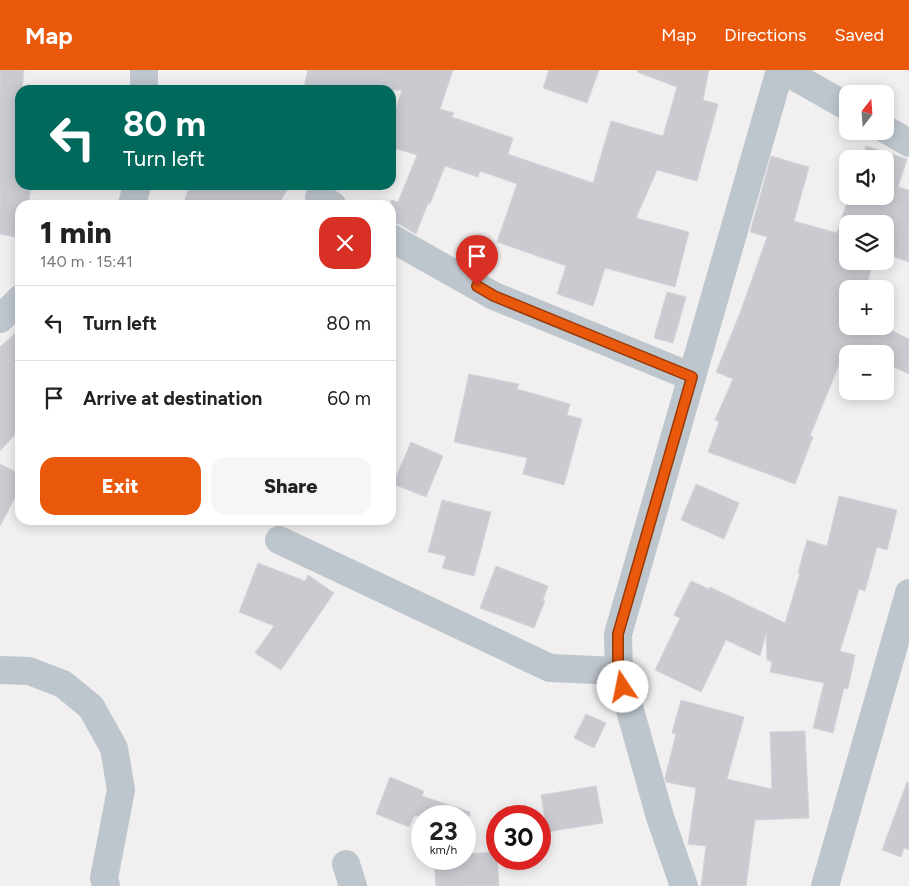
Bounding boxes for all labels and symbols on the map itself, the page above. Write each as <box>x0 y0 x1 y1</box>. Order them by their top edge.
north arrow <box>839 85 894 140</box>
pin <box>456 235 498 286</box>
position arrow <box>596 660 648 712</box>
speed limit sign: 30 <box>486 805 551 870</box>

